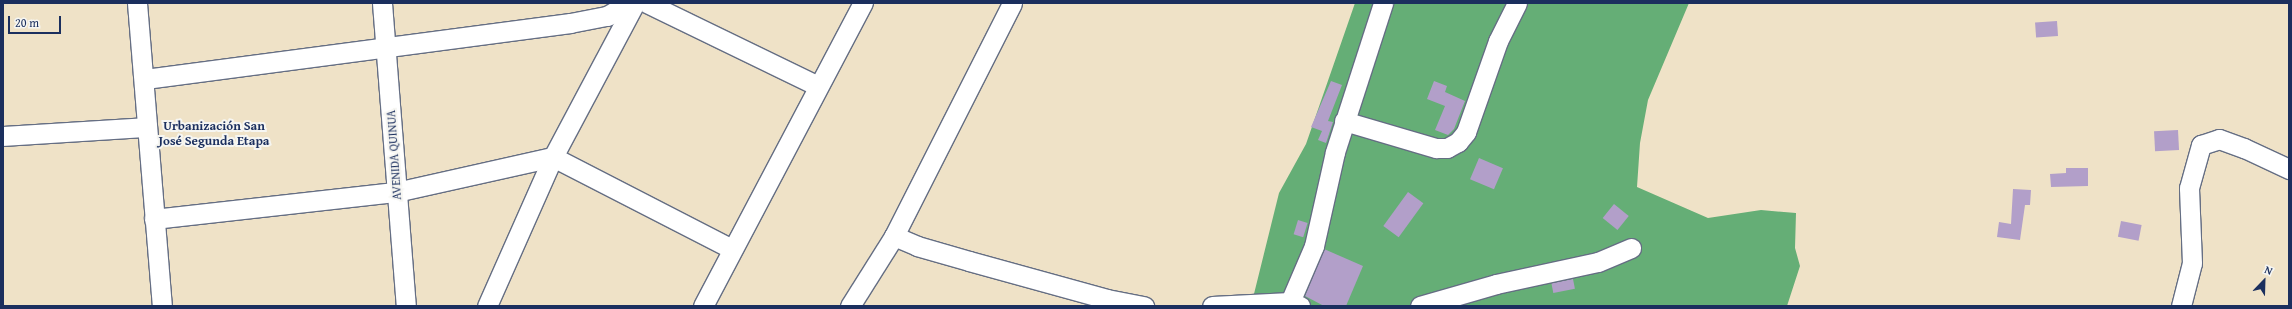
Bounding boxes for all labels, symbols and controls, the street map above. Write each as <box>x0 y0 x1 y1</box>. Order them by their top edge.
scale bar <box>10 8 63 34</box>
text: 20 m <box>15 14 39 31</box>
street label: AVENIDA QUINUA <box>384 110 404 200</box>
district label: Urbanización San José Segunda Etapa <box>158 119 270 150</box>
north arrow <box>2244 261 2284 301</box>
text: N <box>2262 261 2275 279</box>

